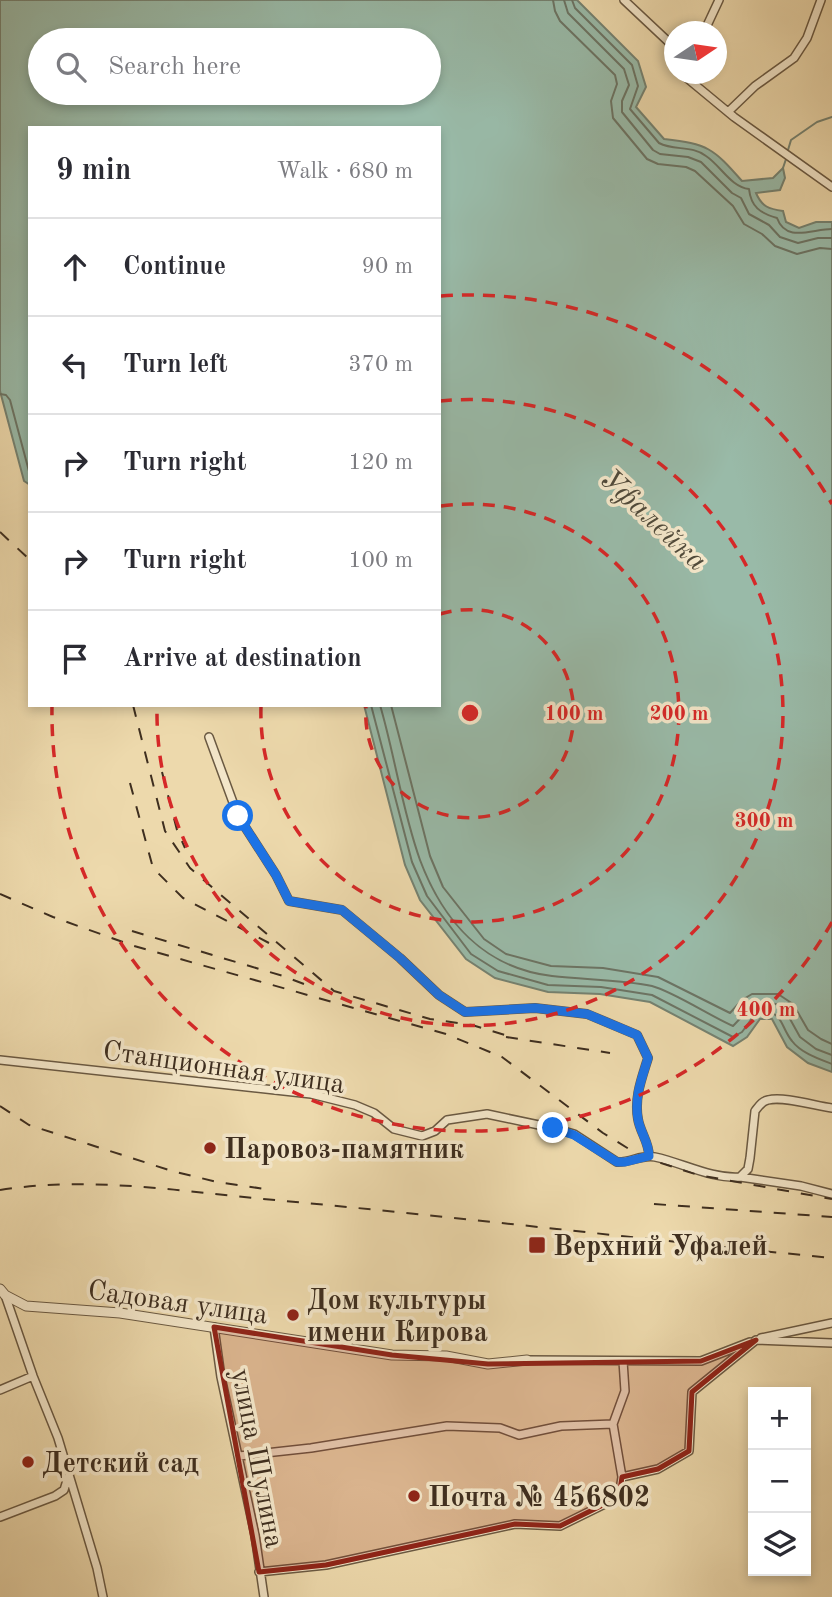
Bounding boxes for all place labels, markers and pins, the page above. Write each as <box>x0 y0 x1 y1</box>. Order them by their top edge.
centre of rings <box>458 701 482 725</box>
place label: Паровоз-памятник <box>224 1137 464 1165</box>
marker: Паровоз-памятник <box>202 1140 218 1156</box>
place label: Верхний Уфалей <box>553 1234 768 1262</box>
marker: Верхний Уфалей <box>527 1235 547 1255</box>
place label: Дом культуры имени Кирова <box>307 1288 488 1348</box>
marker: Дом культуры имени Кирова <box>285 1307 301 1323</box>
place label: Детский сад <box>42 1451 199 1479</box>
marker: Детский сад <box>20 1454 36 1470</box>
place label: Почта № 456802 <box>428 1484 650 1513</box>
marker: Почта № 456802 <box>406 1488 422 1504</box>

